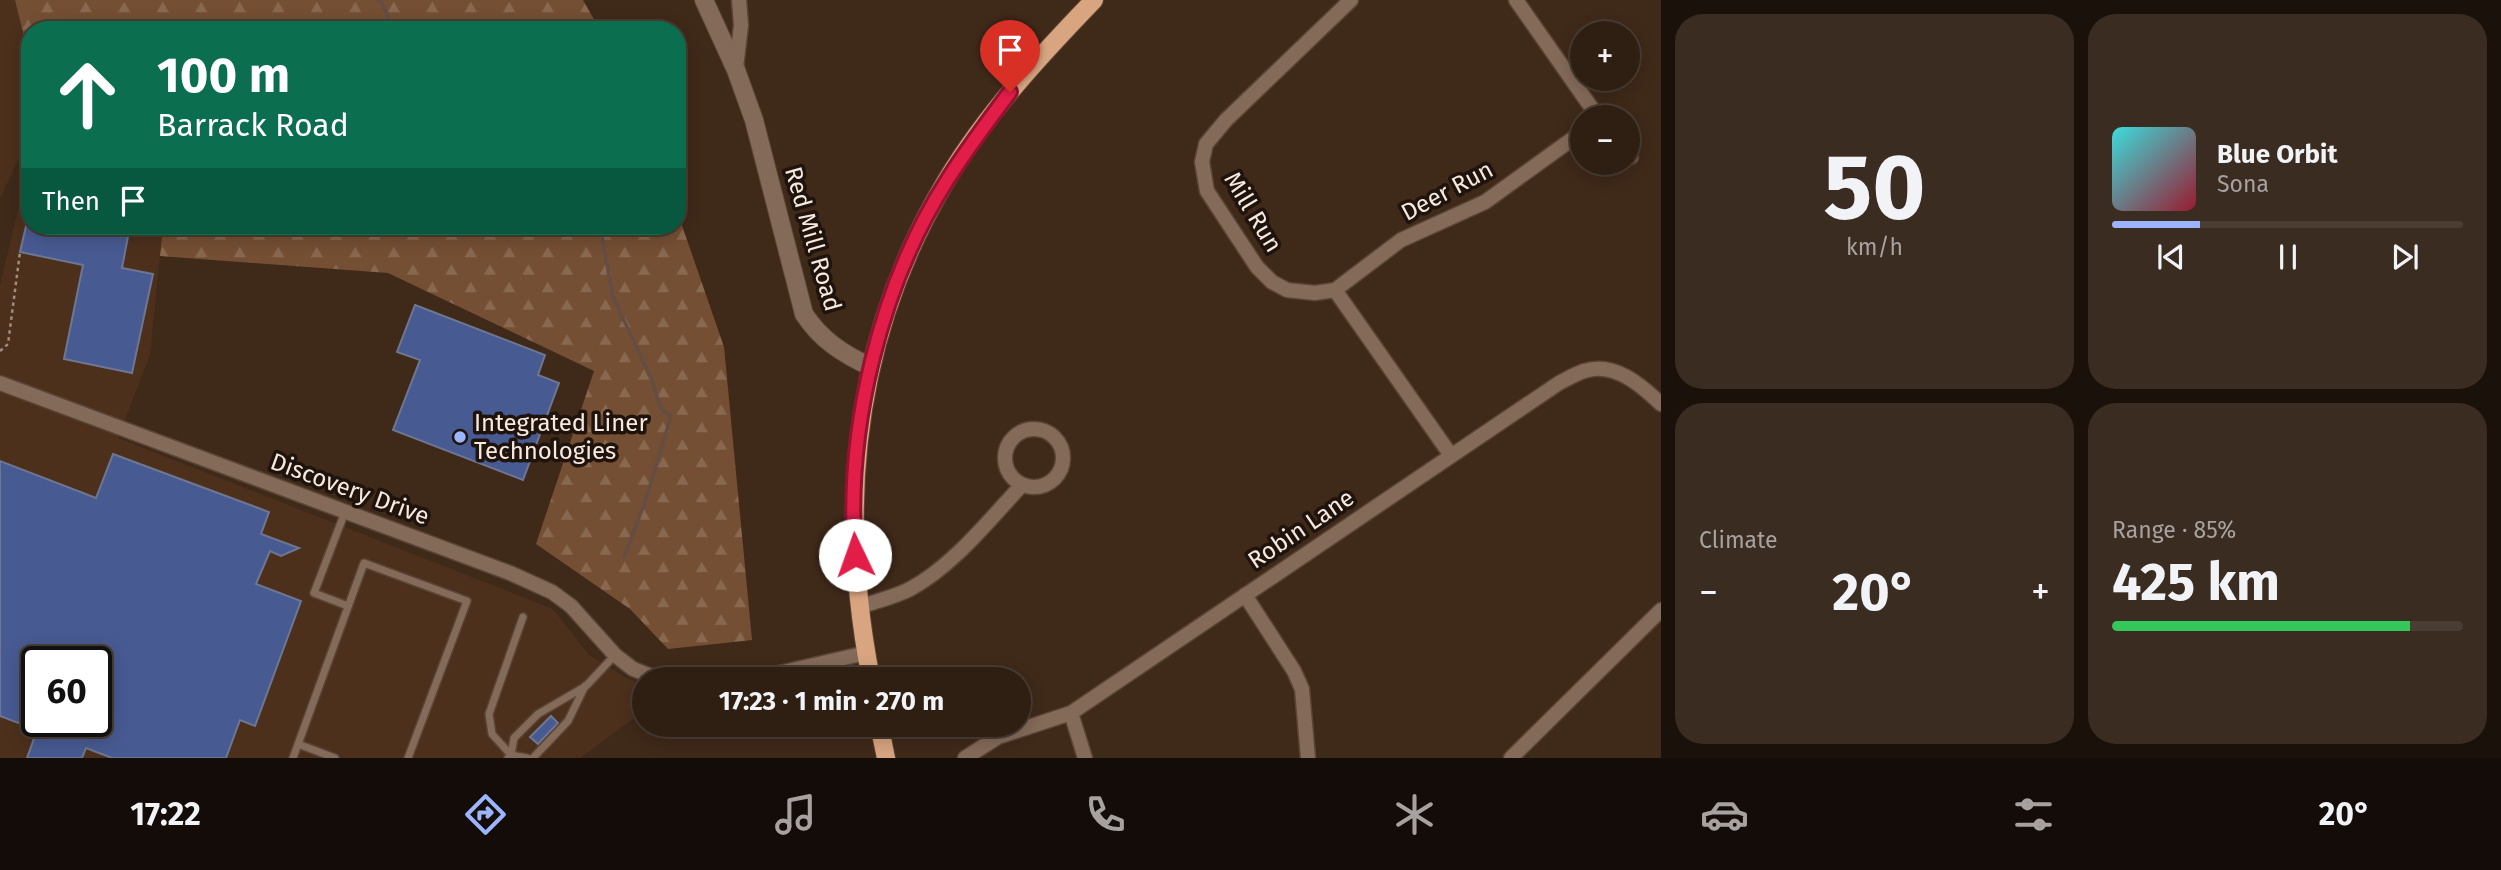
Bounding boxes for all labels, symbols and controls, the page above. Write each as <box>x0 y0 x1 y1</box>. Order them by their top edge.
pin <box>980 20 1040 92</box>
map controls <box>1570 21 1640 175</box>
button: + <box>1570 21 1640 91</box>
icon: arrive <box>991 31 1029 69</box>
text: 100 m <box>157 46 290 105</box>
icon: ahead <box>42 49 133 140</box>
button: − <box>1570 105 1640 175</box>
text: Barrack Road <box>157 106 349 144</box>
text: 50 <box>1823 133 1926 242</box>
text: Blue Orbit <box>2217 139 2337 170</box>
street label: Deer Run <box>1396 155 1498 227</box>
street label: Red Mill Road <box>779 163 847 315</box>
street label: Mill Run <box>1218 167 1288 257</box>
text: Sona <box>2217 170 2269 198</box>
icon: arrive <box>114 182 152 220</box>
text: Then <box>42 186 100 217</box>
text: km/h <box>1846 233 1903 261</box>
icon: previous <box>2152 238 2190 276</box>
icon: pause <box>2269 238 2307 276</box>
icon: next <box>2386 238 2424 276</box>
place label: Integrated Liner Technologies <box>474 409 648 465</box>
marker: Integrated Liner Technologies <box>452 429 468 445</box>
street label: Discovery Drive <box>267 447 433 531</box>
street label: Robin Lane <box>1243 483 1359 575</box>
text: Range · 85% <box>2112 516 2236 544</box>
position arrow <box>818 518 892 592</box>
text: Climate <box>1699 526 1778 554</box>
text: 425 km <box>2112 551 2280 614</box>
text: 20° <box>1832 561 1917 624</box>
text: − <box>1699 569 1718 615</box>
text: + <box>2031 569 2050 615</box>
speed limit sign: 60 <box>21 646 112 737</box>
text: 17:23 · 1 min · 270 m <box>719 686 944 717</box>
icon: directions <box>461 790 510 839</box>
icon: music <box>771 790 820 839</box>
icon: phone <box>1081 790 1130 839</box>
icon: climate <box>1390 790 1439 839</box>
icon: car <box>1700 790 1749 839</box>
icon: filters <box>2009 790 2058 839</box>
text: 17:22 <box>130 795 201 833</box>
text: 20° <box>2319 795 2371 833</box>

